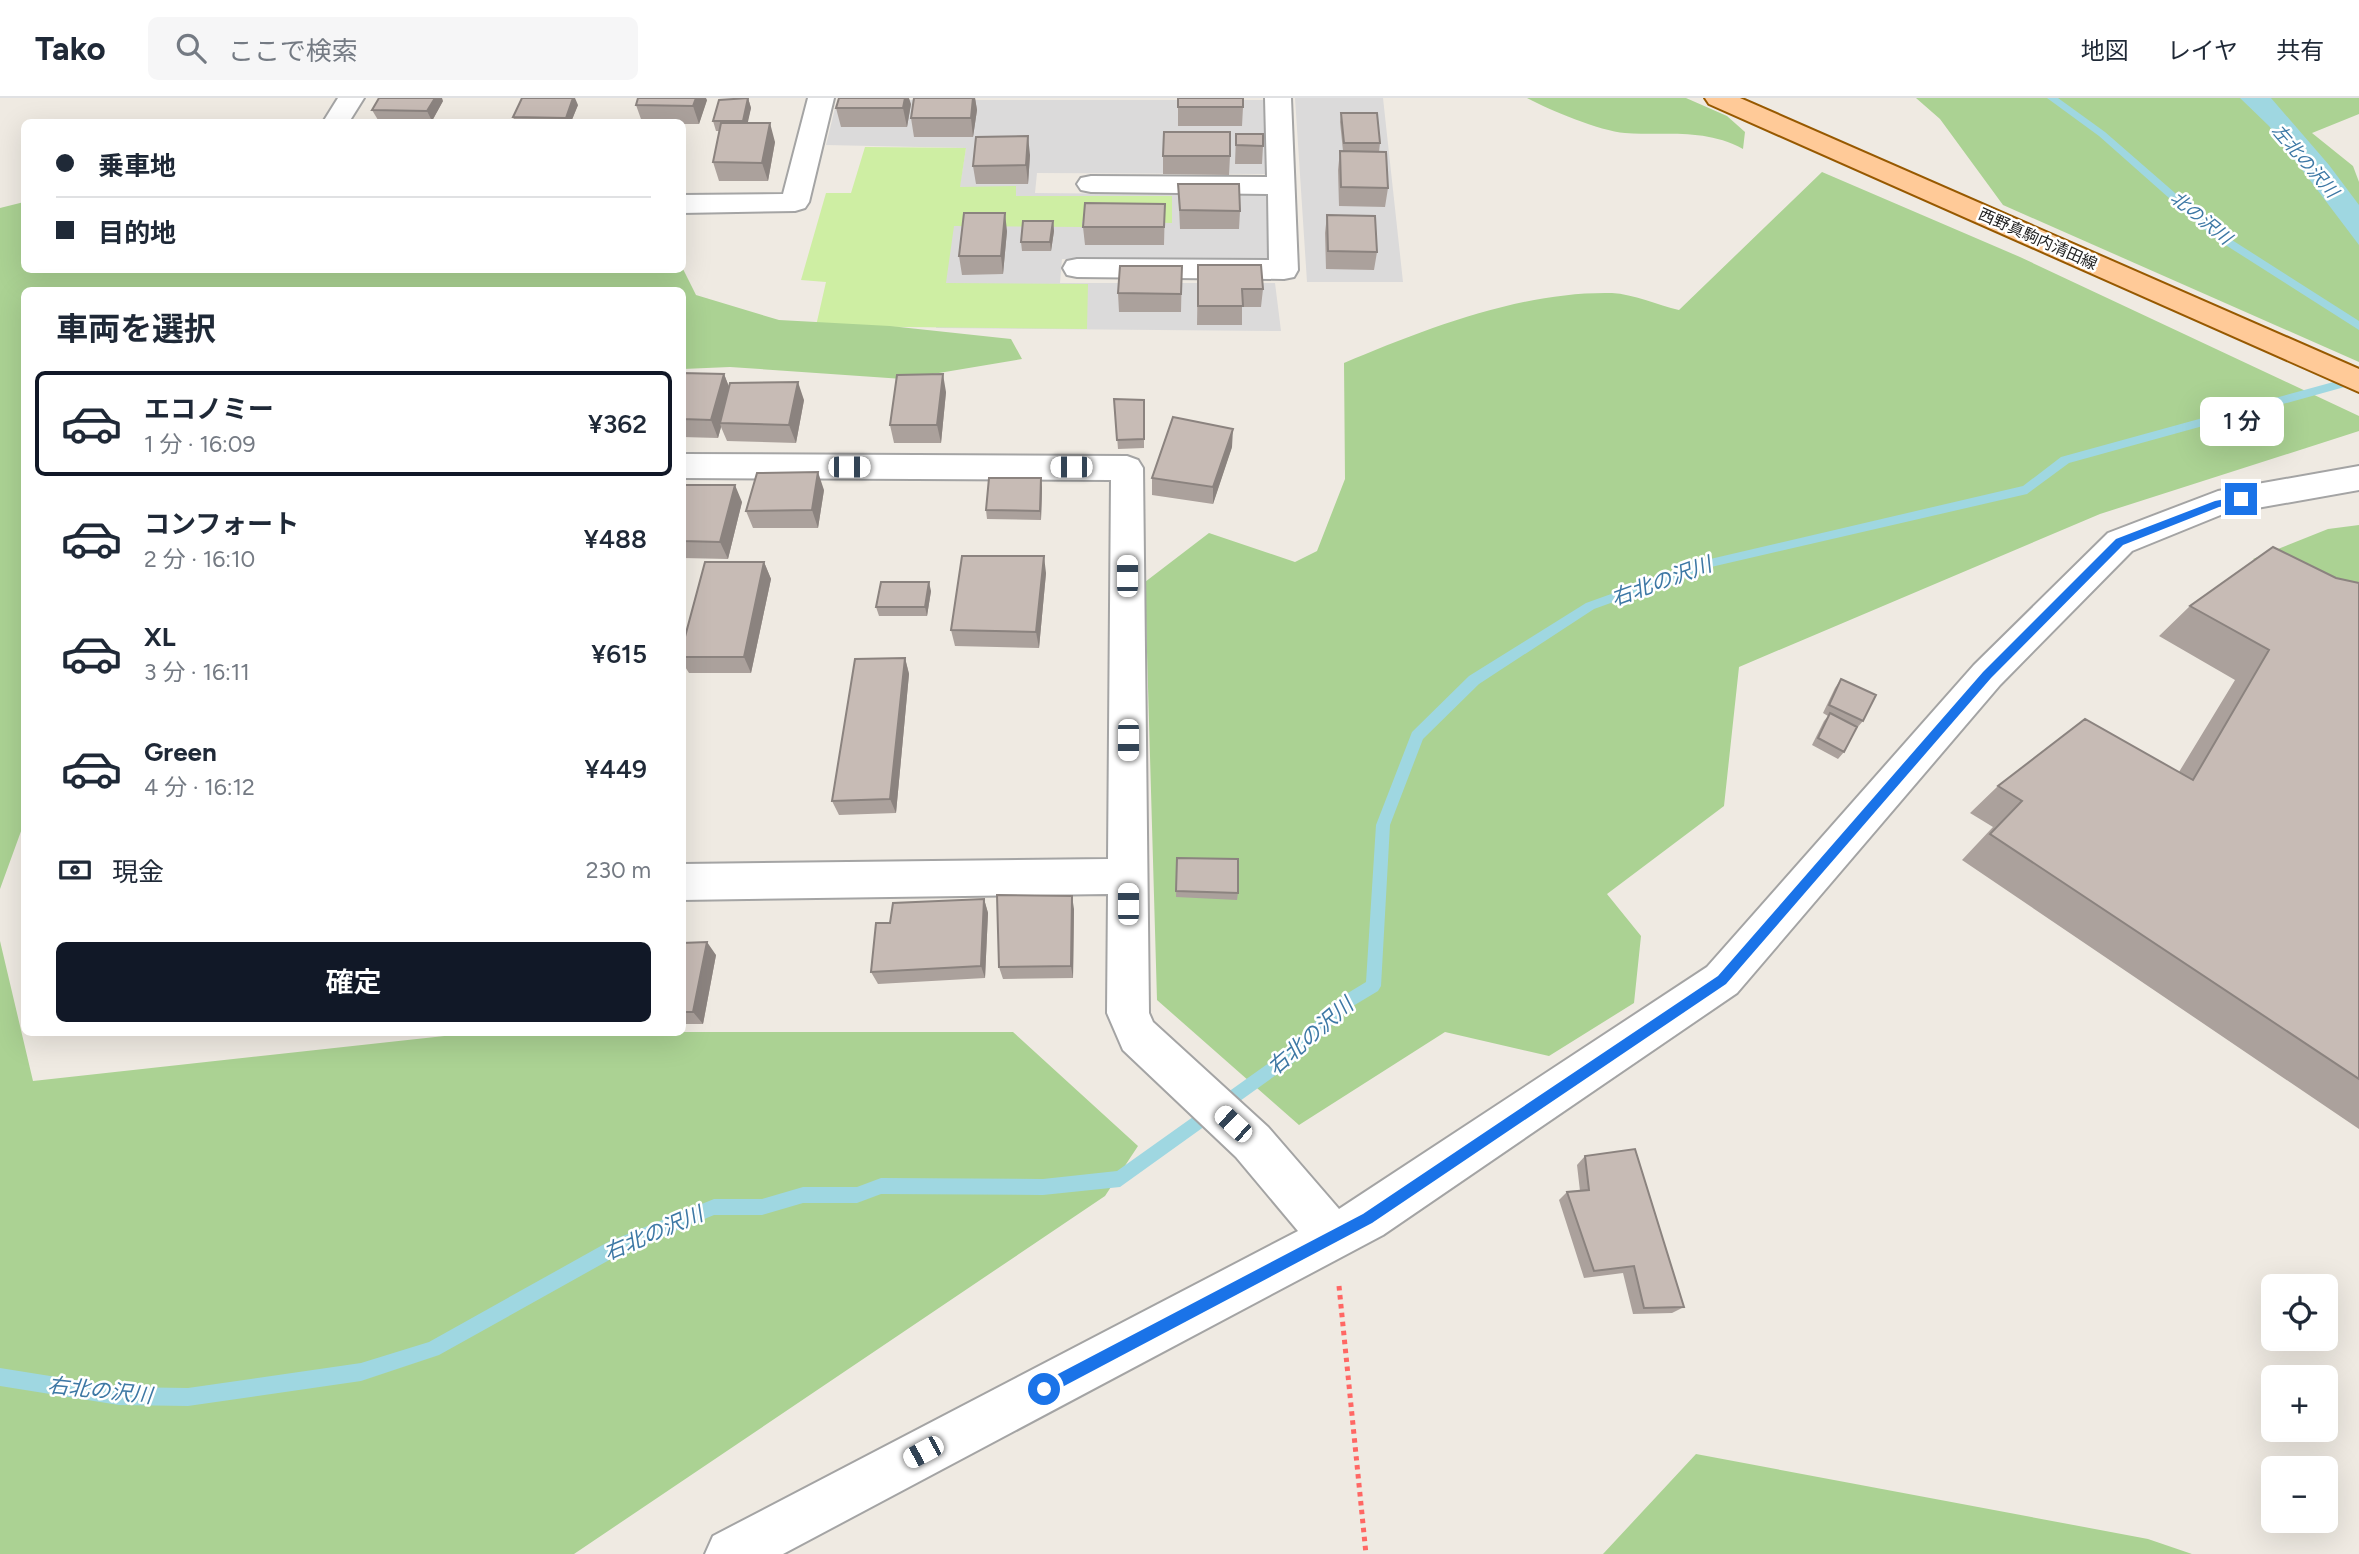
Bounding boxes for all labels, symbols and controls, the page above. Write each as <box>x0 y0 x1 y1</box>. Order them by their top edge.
search box <box>148 17 638 80</box>
text: Tako <box>35 29 106 68</box>
icon: search <box>172 29 210 67</box>
text: ここで検索 <box>228 35 358 67</box>
text: 地図 <box>2081 36 2129 65</box>
text: レイヤ <box>2167 36 2238 65</box>
text: 共有 <box>2276 36 2324 65</box>
water label: 左北の沢川 <box>2267 120 2344 204</box>
text: 乗車地 <box>98 150 176 182</box>
water label: 北の沢川 <box>2166 187 2237 250</box>
street label: 西野真駒内清田線 <box>1976 204 2100 274</box>
text: 目的地 <box>98 217 176 249</box>
text: 車両を選択 <box>56 310 216 348</box>
icon: car <box>60 392 123 455</box>
text: エコノミー <box>144 393 274 425</box>
callout: 1 分 <box>2199 398 2283 446</box>
text: 1 分 <box>2223 407 2261 435</box>
text: ¥362 <box>588 408 647 440</box>
text: 1 分 · 16:09 <box>144 430 255 458</box>
car <box>829 457 871 478</box>
car <box>1051 457 1093 478</box>
route end <box>2225 483 2257 515</box>
icon: car <box>60 507 123 570</box>
text: コンフォート <box>144 508 299 540</box>
text: ¥488 <box>584 523 647 555</box>
text: 2 分 · 16:10 <box>144 545 255 573</box>
water label: 右北の沢川 <box>1607 551 1716 611</box>
car <box>1117 555 1138 597</box>
text: XL <box>144 621 176 653</box>
icon: car <box>60 622 123 685</box>
text: ¥615 <box>591 638 647 670</box>
text: 3 分 · 16:11 <box>144 658 250 686</box>
car <box>1118 719 1139 761</box>
text: Green <box>144 736 217 768</box>
icon: car <box>60 737 123 800</box>
text: ¥449 <box>584 753 647 785</box>
text: 4 分 · 16:12 <box>144 773 255 801</box>
icon: cash <box>56 851 94 889</box>
text: 現金 <box>112 856 164 888</box>
text: 230 m <box>586 856 651 884</box>
car <box>1118 883 1139 925</box>
button: 確定 <box>56 942 651 1022</box>
water label: 右北の沢川 <box>1262 991 1359 1080</box>
car <box>1211 1102 1256 1146</box>
water label: 右北の沢川 <box>600 1200 708 1265</box>
map controls <box>2261 1274 2338 1533</box>
button: locate <box>2261 1274 2338 1351</box>
button: + <box>2261 1365 2338 1442</box>
water label: 右北の沢川 <box>46 1372 156 1408</box>
route start <box>1028 1373 1060 1405</box>
car <box>900 1433 947 1471</box>
button: − <box>2261 1456 2338 1533</box>

